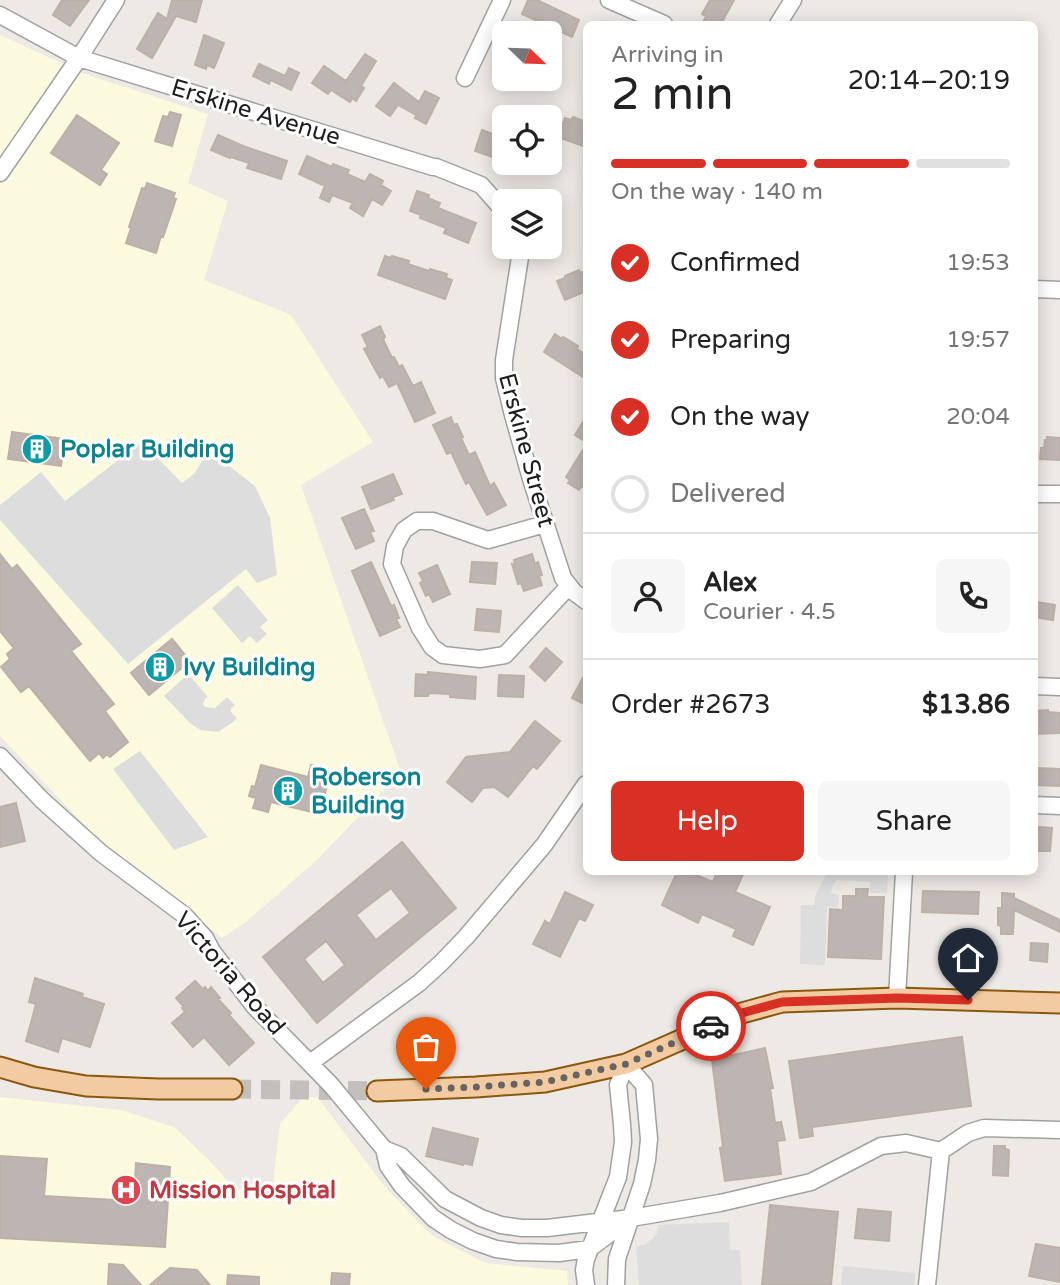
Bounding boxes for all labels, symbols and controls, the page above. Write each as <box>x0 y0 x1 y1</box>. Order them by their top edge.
north arrow <box>492 21 562 91</box>
map controls <box>492 21 562 259</box>
text: Arriving in <box>611 41 724 69</box>
text: 20:14–20:19 <box>848 65 1010 96</box>
text: 2 min <box>611 67 734 122</box>
street label: Erskine Avenue <box>168 73 344 152</box>
button: locate <box>492 105 562 175</box>
text: On the way · 140 m <box>611 178 823 206</box>
button: layers <box>492 189 562 259</box>
icon: check <box>611 244 649 282</box>
text: Confirmed <box>670 247 800 278</box>
text: 19:53 <box>946 249 1010 277</box>
icon: check <box>611 321 649 359</box>
text: Preparing <box>670 324 791 355</box>
text: 19:57 <box>946 326 1010 354</box>
street label: Erskine Street <box>492 370 561 530</box>
icon: check <box>611 398 649 436</box>
text: On the way <box>670 401 810 432</box>
text: 20:04 <box>946 403 1010 431</box>
building icon: Poplar Building <box>20 432 54 466</box>
place label: Poplar Building <box>60 435 234 464</box>
text: Delivered <box>670 478 786 509</box>
button: person <box>611 559 685 633</box>
button: phone <box>936 559 1010 633</box>
text: Alex <box>703 567 757 598</box>
text: Courier · 4.5 <box>703 598 836 626</box>
building icon: Ivy Building <box>143 650 177 684</box>
place label: Ivy Building <box>183 653 315 682</box>
text: Order #2673 <box>611 689 771 720</box>
text: $13.86 <box>922 689 1010 720</box>
place label: Roberson Building <box>311 763 421 820</box>
building icon: Roberson Building <box>271 774 305 808</box>
button: Help <box>611 781 804 861</box>
button: Share <box>818 781 1010 861</box>
street label: Victoria Road <box>168 906 291 1041</box>
pin <box>938 928 998 1000</box>
icon: home <box>949 939 987 977</box>
courier <box>676 991 746 1061</box>
icon: car <box>692 1007 730 1045</box>
pin <box>396 1017 456 1089</box>
icon: bag <box>407 1028 445 1066</box>
hospital icon: Mission Hospital <box>109 1173 143 1207</box>
place label: Mission Hospital <box>149 1176 336 1205</box>

